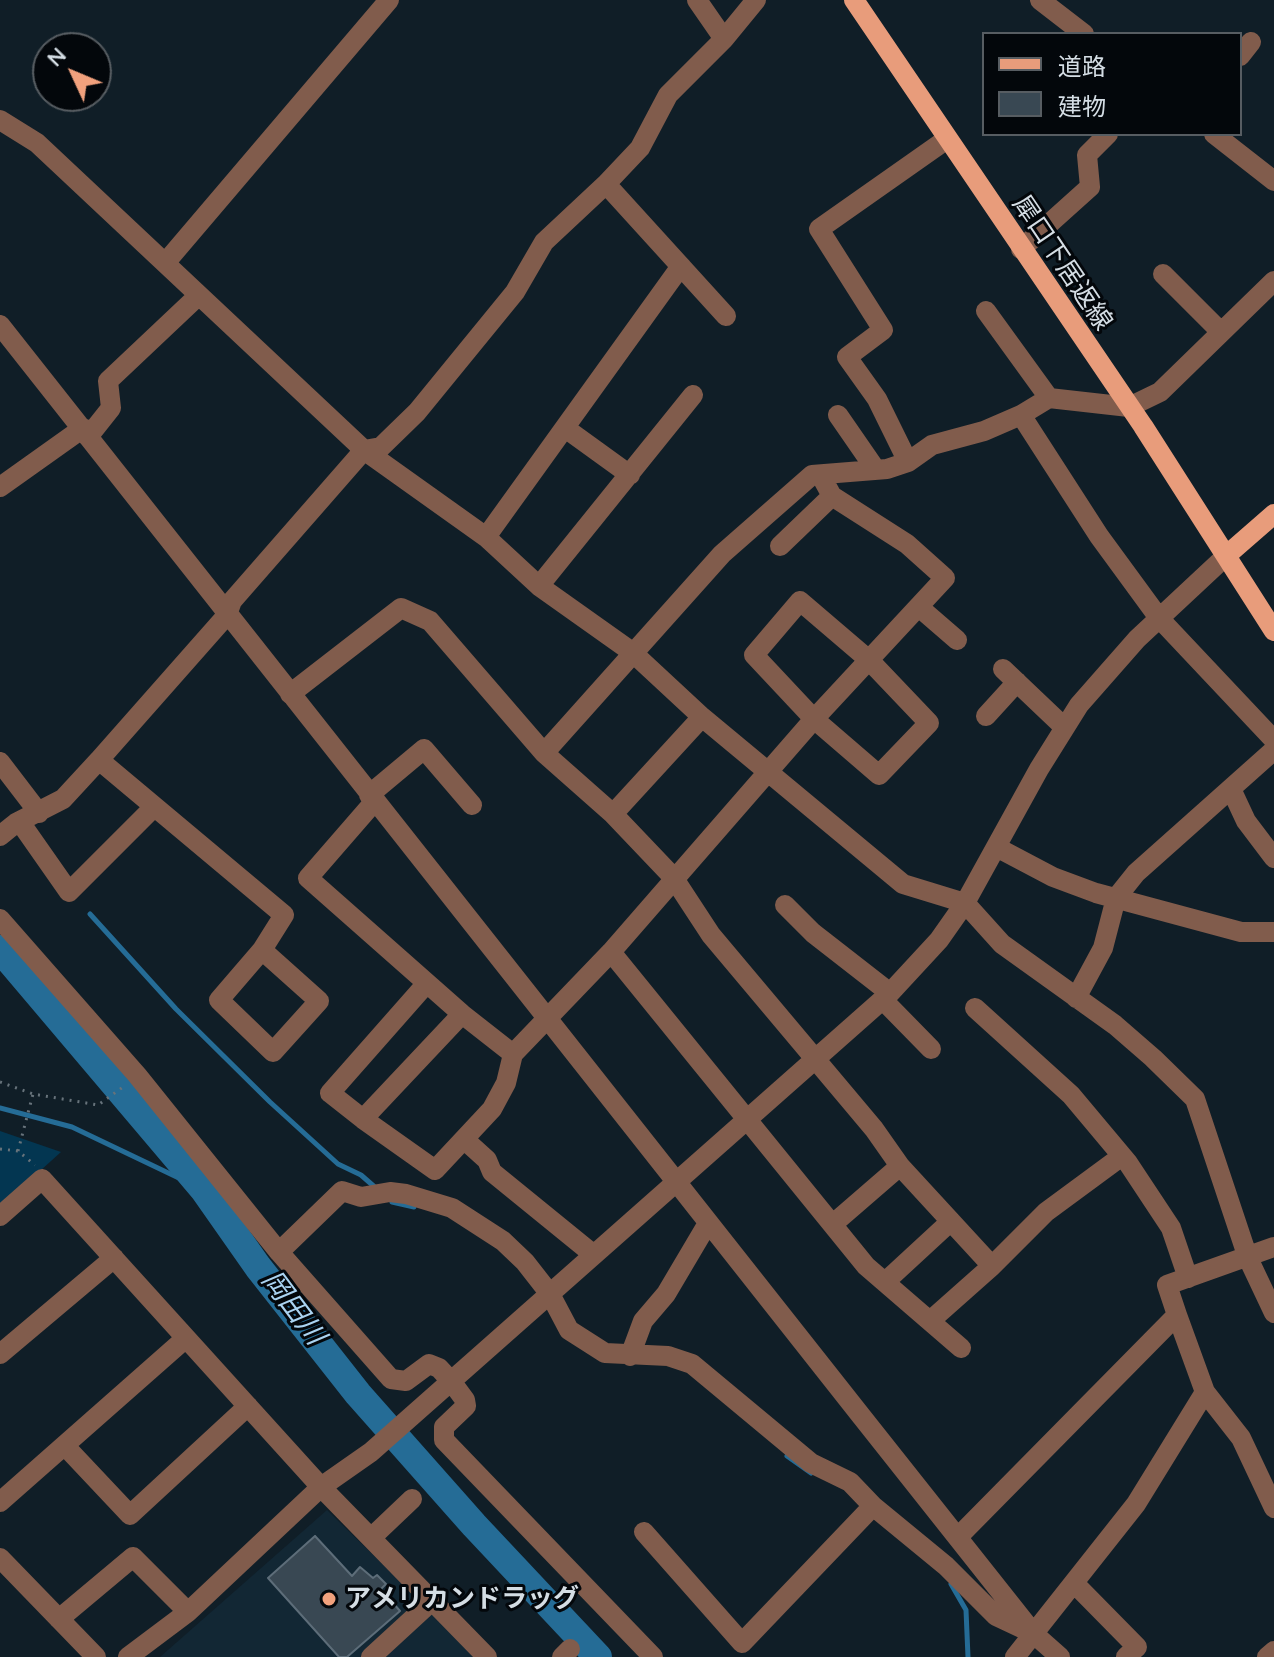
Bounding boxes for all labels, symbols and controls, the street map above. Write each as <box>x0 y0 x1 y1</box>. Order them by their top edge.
north arrow <box>32 32 112 112</box>
legend <box>982 32 1242 136</box>
text: N <box>40 41 72 72</box>
text: 道路 <box>1058 51 1106 81</box>
text: 建物 <box>1058 91 1106 121</box>
street label: 犀口下居返線 <box>1005 190 1119 336</box>
water label: 岡田川 <box>254 1264 332 1352</box>
place label: アメリカンドラッグ <box>345 1583 579 1615</box>
marker: アメリカンドラッグ <box>320 1590 338 1608</box>

